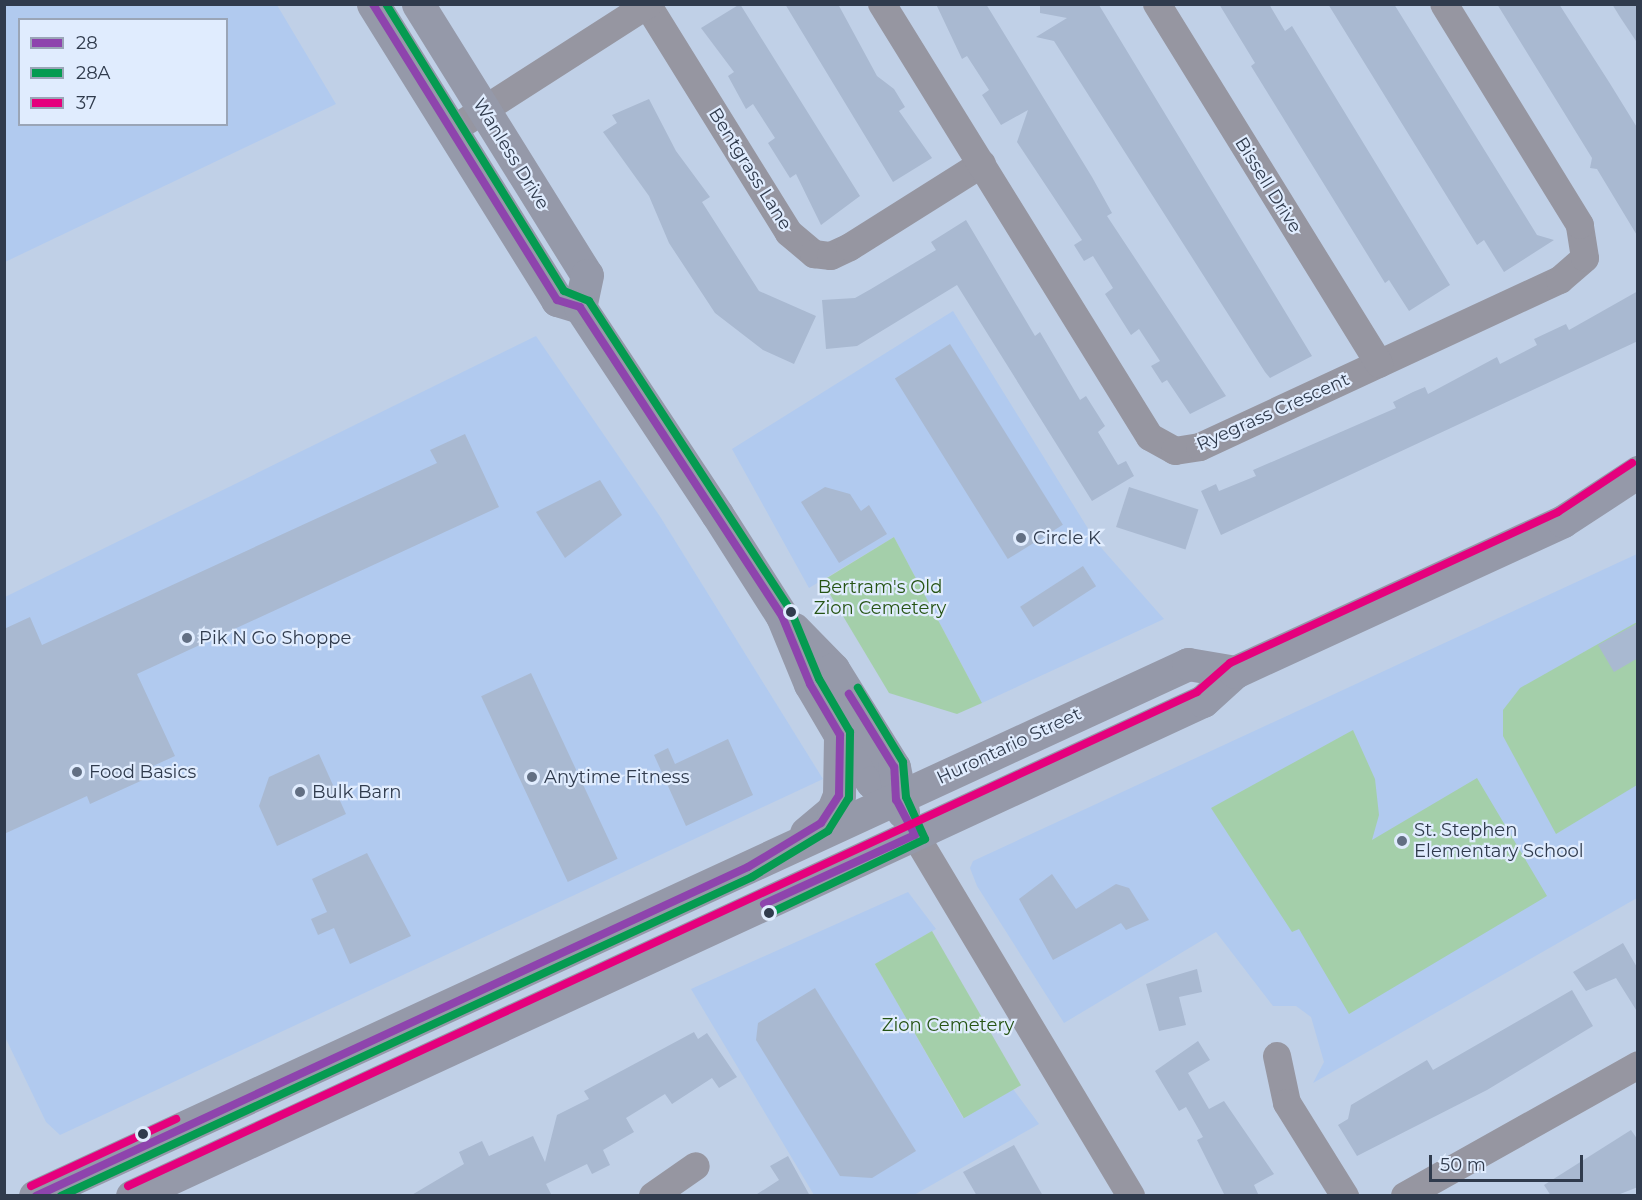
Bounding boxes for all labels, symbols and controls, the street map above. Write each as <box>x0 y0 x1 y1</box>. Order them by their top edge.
legend <box>18 18 228 126</box>
text: 28 <box>76 32 98 54</box>
text: 28A <box>76 62 111 84</box>
text: 37 <box>76 92 97 114</box>
street label: Wanless Drive <box>468 94 554 214</box>
street label: Bentgrass Lane <box>704 104 796 234</box>
street label: Bissell Drive <box>1230 133 1306 237</box>
street label: Ryegrass Crescent <box>1193 369 1353 455</box>
place label: Circle K <box>1033 527 1101 549</box>
marker: Circle K <box>1014 531 1028 545</box>
park label: Bertram's Old Zion Cemetery <box>814 577 946 620</box>
unlabelled marker <box>785 606 797 618</box>
place label: Pik N Go Shoppe <box>199 627 351 649</box>
marker: Pik N Go Shoppe <box>180 631 194 645</box>
street label: Hurontario Street <box>933 703 1085 789</box>
place label: Food Basics <box>89 761 196 783</box>
marker: Food Basics <box>70 765 84 779</box>
place label: Anytime Fitness <box>544 766 689 788</box>
marker: Anytime Fitness <box>525 770 539 784</box>
place label: Bulk Barn <box>312 781 401 803</box>
marker: Bulk Barn <box>293 785 307 799</box>
place label: St. Stephen Elementary School <box>1414 820 1584 862</box>
marker: St. Stephen Elementary School <box>1395 834 1409 848</box>
unlabelled marker <box>763 907 775 919</box>
park label: Zion Cemetery <box>882 1014 1014 1036</box>
unlabelled marker <box>137 1128 149 1140</box>
scale bar <box>1432 1143 1586 1181</box>
text: 50 m <box>1440 1154 1486 1176</box>

